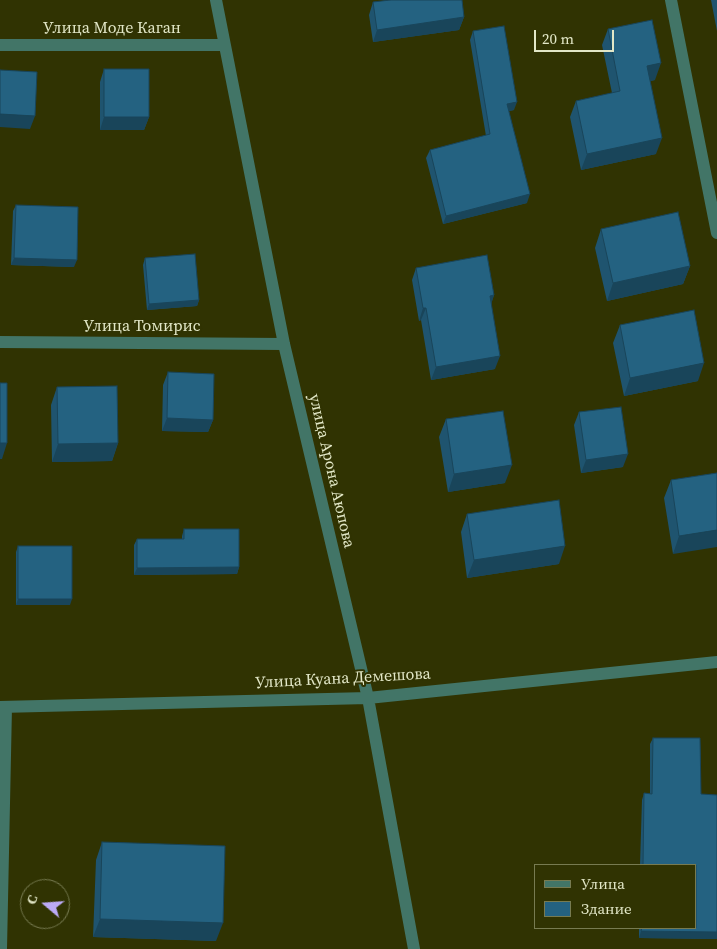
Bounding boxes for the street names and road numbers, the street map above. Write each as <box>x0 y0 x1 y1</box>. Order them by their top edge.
street label: Улица Моде Каган <box>43 19 181 39</box>
street label: Улица Томирис <box>83 317 201 337</box>
street label: улица Арона Аюпова <box>304 392 358 550</box>
street label: Улица Куана Демешова <box>255 665 431 693</box>

